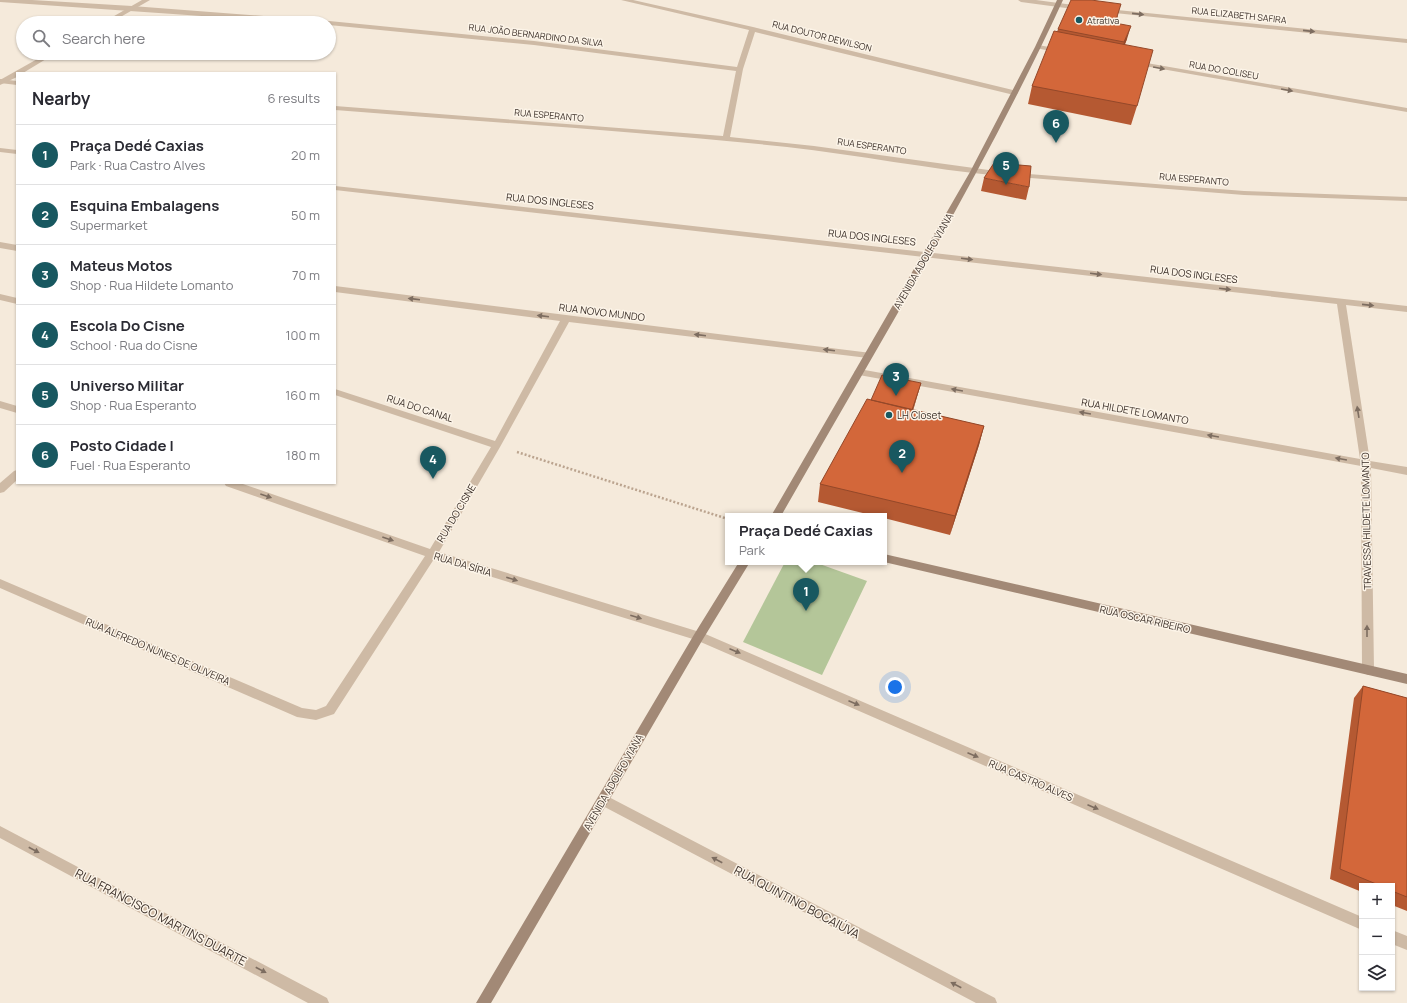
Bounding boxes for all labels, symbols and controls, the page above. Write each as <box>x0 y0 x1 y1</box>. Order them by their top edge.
street label: RUA ELIZABETH SAFIRA <box>1191 4 1287 26</box>
one-way arrow <box>1132 11 1144 17</box>
place label: Atrativa <box>1087 14 1119 27</box>
marker: Atrativa <box>1074 15 1084 25</box>
search box <box>16 16 336 60</box>
street label: RUA DOUTOR DEWILSON <box>771 17 873 55</box>
street label: RUA JOÃO BERNARDINO DA SILVA <box>468 20 604 50</box>
icon: search <box>30 27 52 49</box>
text: Search here <box>62 28 145 49</box>
one-way arrow <box>1303 28 1315 34</box>
street label: RUA DO COLISEU <box>1188 58 1260 82</box>
one-way arrow <box>1153 65 1165 71</box>
text: Nearby <box>32 87 90 110</box>
one-way arrow <box>1281 87 1294 93</box>
text: 6 results <box>268 89 320 107</box>
street label: RUA ESPERANTO <box>514 105 585 125</box>
pin: 6 <box>1043 110 1069 143</box>
text: Praça Dedé Caxias <box>70 135 204 156</box>
street label: RUA ESPERANTO <box>837 135 908 157</box>
text: 1 <box>42 146 48 164</box>
text: 20 m <box>291 146 320 164</box>
pin: 5 <box>993 152 1019 185</box>
text: Park · Rua Castro Alves <box>70 156 205 174</box>
street label: RUA ESPERANTO <box>1159 169 1230 189</box>
street label: RUA DOS INGLESES <box>506 189 594 213</box>
text: Esquina Embalagens <box>70 195 219 216</box>
text: 2 <box>41 206 49 224</box>
text: 50 m <box>291 206 320 224</box>
street label: AVENIDA ADOLFO VIANA <box>890 210 957 312</box>
text: Supermarket <box>70 216 148 234</box>
street label: RUA DOS INGLESES <box>828 225 916 249</box>
text: Mateus Motos <box>70 255 172 276</box>
one-way arrow <box>961 256 973 262</box>
street label: RUA DOS INGLESES <box>1149 262 1239 286</box>
text: 3 <box>41 266 49 284</box>
text: 70 m <box>292 266 320 284</box>
one-way arrow <box>1090 271 1102 277</box>
text: Shop · Rua Hildete Lomanto <box>70 276 233 294</box>
one-way arrow <box>1219 285 1231 292</box>
one-way arrow <box>408 296 420 302</box>
street label: RUA NOVO MUNDO <box>558 300 646 324</box>
one-way arrow <box>1362 302 1374 308</box>
one-way arrow <box>537 313 549 319</box>
text: Escola Do Cisne <box>70 315 185 336</box>
text: 4 <box>41 326 49 344</box>
text: 100 m <box>285 326 320 344</box>
one-way arrow <box>694 332 706 338</box>
text: School · Rua do Cisne <box>70 336 198 354</box>
one-way arrow <box>823 347 835 353</box>
pin: 3 <box>883 363 909 396</box>
text: Universo Militar <box>70 375 184 396</box>
text: 5 <box>41 386 49 404</box>
text: 160 m <box>285 386 320 404</box>
one-way arrow <box>951 387 963 393</box>
street label: RUA DO CANAL <box>385 391 455 425</box>
street label: RUA HILDETE LOMANTO <box>1080 395 1190 427</box>
text: Shop · Rua Esperanto <box>70 396 197 414</box>
one-way arrow <box>1355 406 1361 418</box>
place label: LH Closet <box>897 408 941 422</box>
marker: LH Closet <box>884 410 894 420</box>
one-way arrow <box>1079 410 1091 416</box>
one-way arrow <box>1207 433 1219 439</box>
text: Posto Cidade I <box>70 435 174 456</box>
pin: 2 <box>889 440 915 473</box>
text: 6 <box>41 446 49 464</box>
text: 180 m <box>286 446 320 464</box>
pin: 4 <box>420 446 446 479</box>
street label: TRAVESSA HILDETE LOMANTO <box>1358 452 1374 590</box>
text: Fuel · Rua Esperanto <box>70 456 190 474</box>
one-way arrow <box>1335 456 1347 462</box>
street label: RUA DO CISNE <box>433 481 479 545</box>
one-way arrow <box>260 493 272 499</box>
popup <box>725 513 887 565</box>
text: Praça Dedé Caxias <box>739 520 873 541</box>
one-way arrow <box>383 536 395 542</box>
text: Park <box>739 541 765 559</box>
street label: RUA DA SÍRIA <box>432 549 494 580</box>
one-way arrow <box>506 576 518 582</box>
pin: 1 <box>793 578 819 611</box>
street label: RUA OSCAR RIBEIRO <box>1098 602 1192 636</box>
street label: RUA ALFREDO NUNES DE OLIVEIRA <box>84 614 233 688</box>
one-way arrow <box>631 614 643 620</box>
one-way arrow <box>1364 624 1370 637</box>
one-way arrow <box>729 648 741 655</box>
your location <box>885 677 905 697</box>
one-way arrow <box>849 700 860 706</box>
street label: AVENIDA ADOLFO VIANA <box>580 731 647 833</box>
one-way arrow <box>968 752 979 758</box>
street label: RUA CASTRO ALVES <box>987 756 1075 804</box>
one-way arrow <box>1087 804 1098 810</box>
one-way arrow <box>29 847 40 854</box>
one-way arrow <box>711 856 723 863</box>
street label: RUA QUINTINO BOCAIÚVA <box>731 862 863 943</box>
street label: RUA FRANCISCO MARTINS DUARTE <box>72 864 250 970</box>
map controls <box>1359 883 1395 991</box>
button: + <box>1359 883 1395 919</box>
button: − <box>1359 919 1395 955</box>
button: layers <box>1359 955 1395 991</box>
one-way arrow <box>255 967 266 973</box>
one-way arrow <box>950 982 962 988</box>

